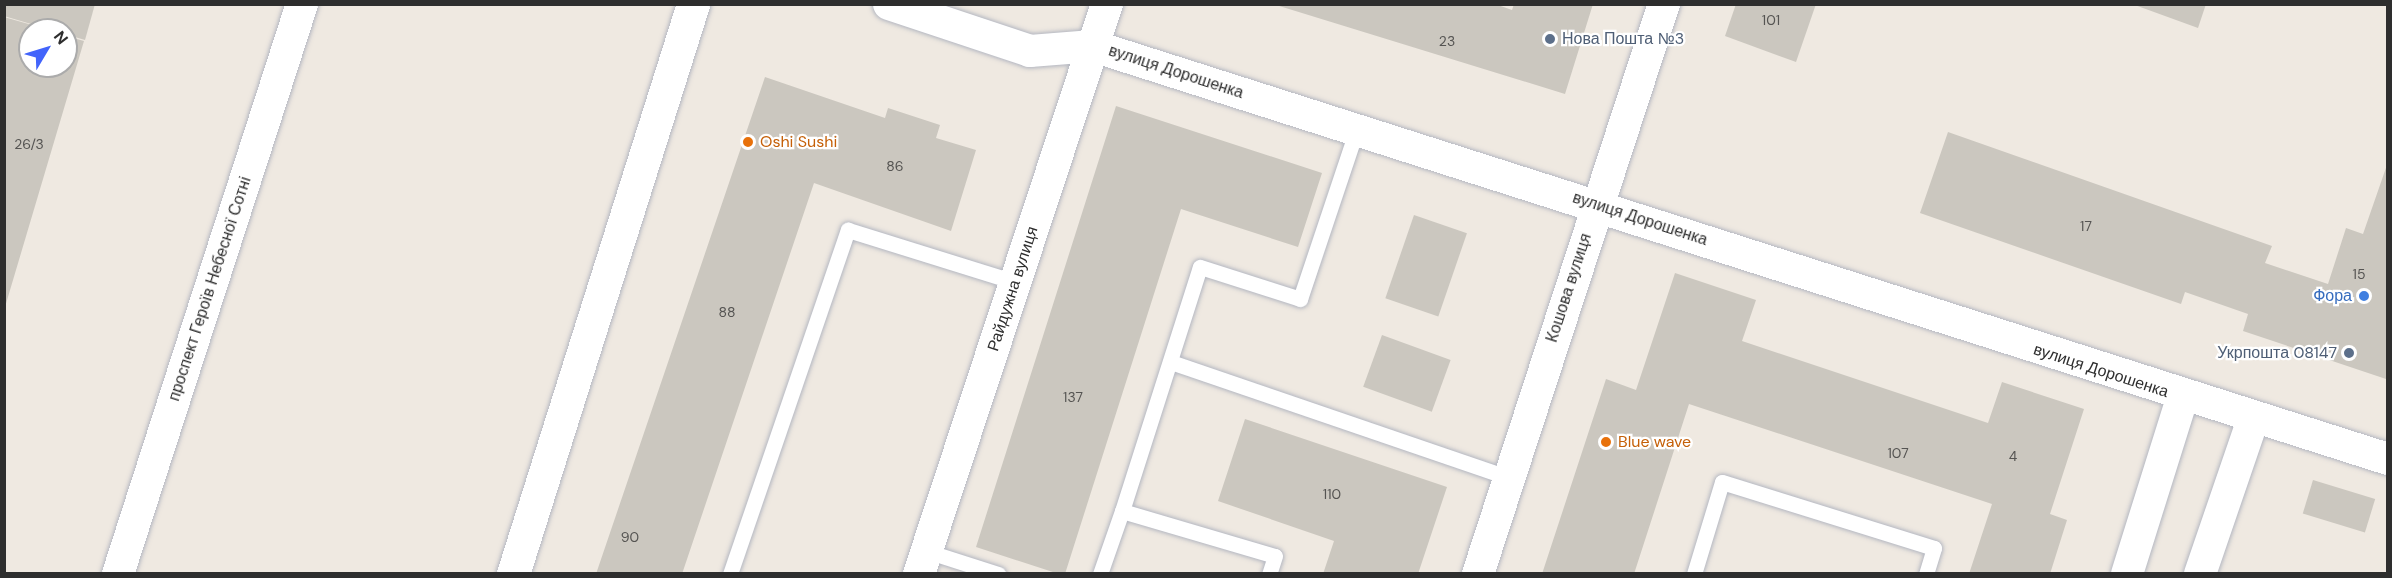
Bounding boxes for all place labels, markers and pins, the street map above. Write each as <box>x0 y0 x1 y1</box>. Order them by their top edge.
place label: Нова Пошта №3 <box>1562 29 1684 49</box>
marker: Нова Пошта №3 <box>1543 32 1557 46</box>
place label: Oshi Sushi <box>760 132 837 152</box>
marker: Oshi Sushi <box>741 135 755 149</box>
place label: Фора <box>2313 286 2352 306</box>
marker: Фора <box>2357 289 2371 303</box>
place label: Укрпошта 08147 <box>2217 343 2337 363</box>
marker: Укрпошта 08147 <box>2342 346 2356 360</box>
place label: Blue wave <box>1618 432 1691 452</box>
marker: Blue wave <box>1599 435 1613 449</box>

